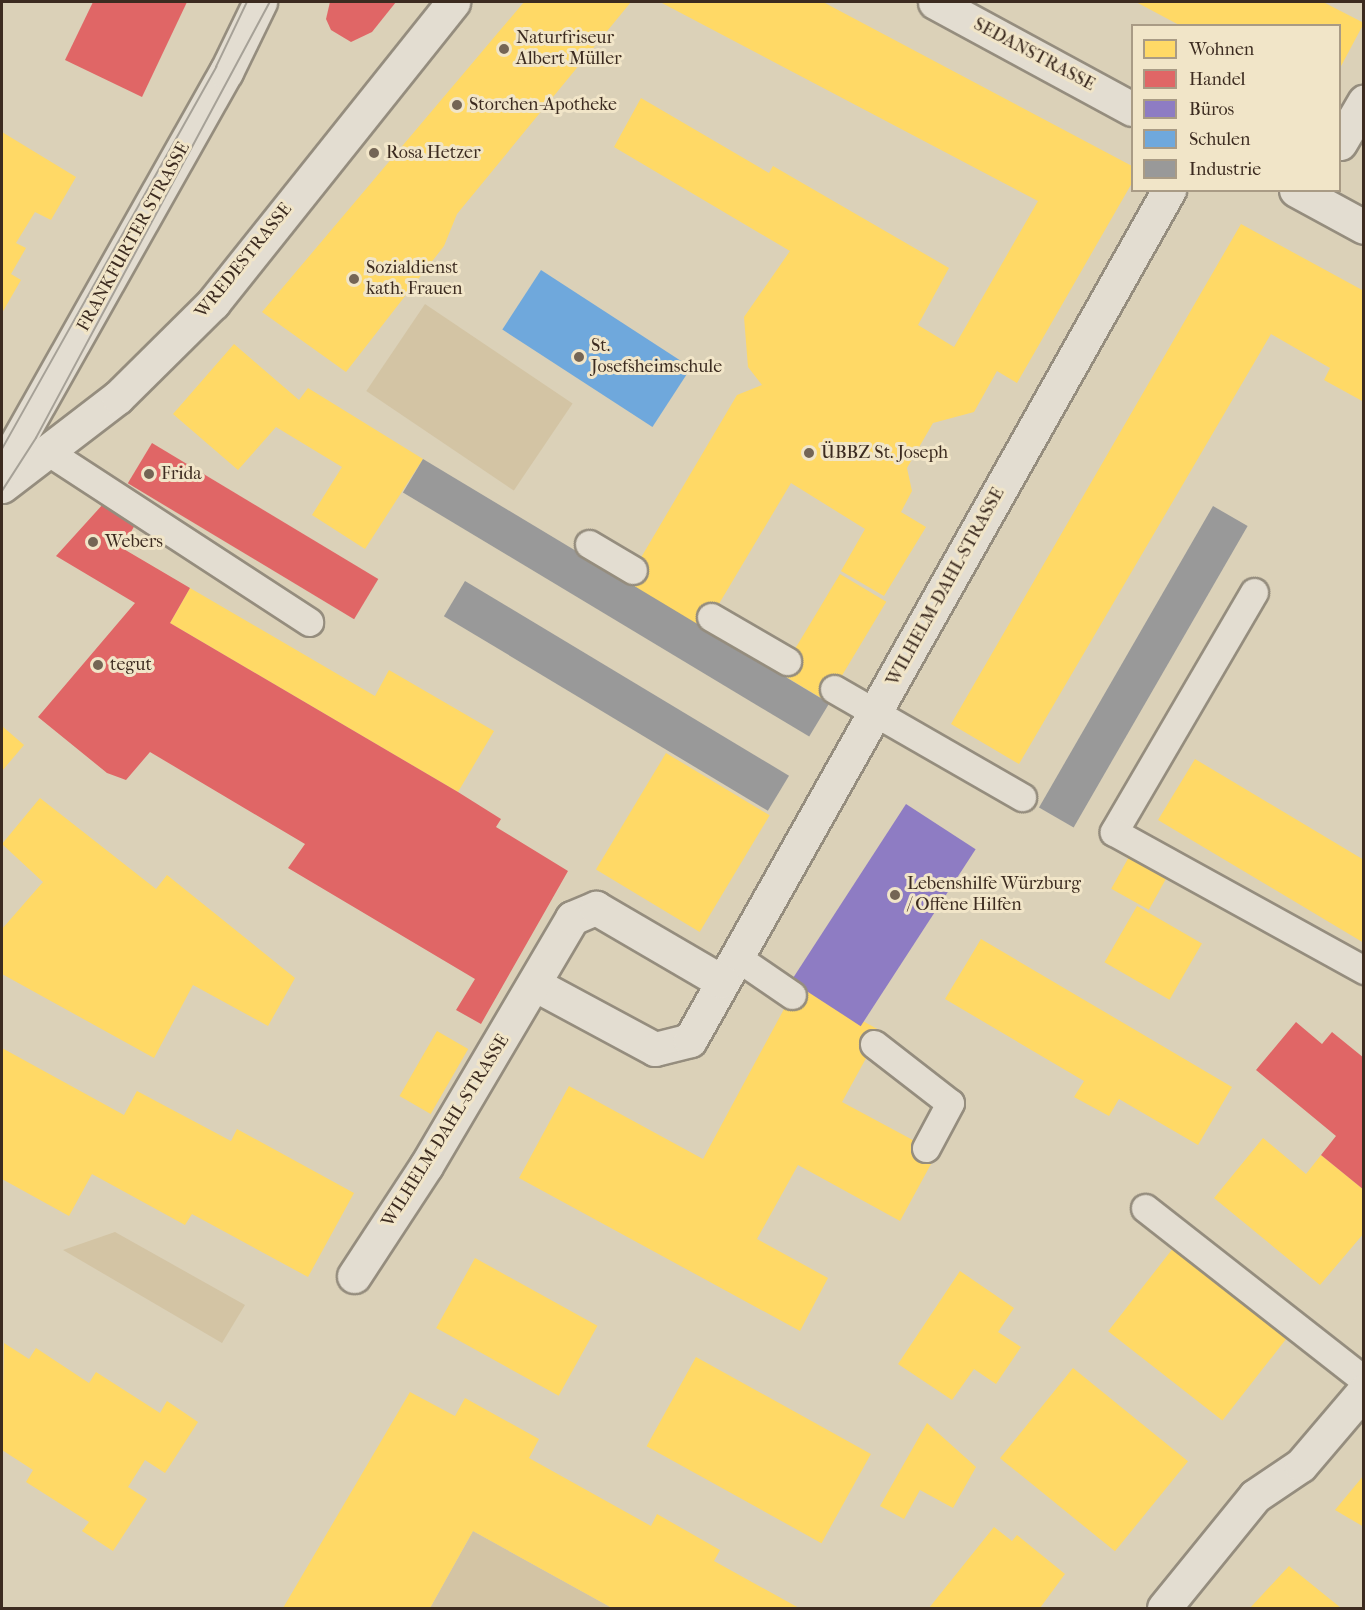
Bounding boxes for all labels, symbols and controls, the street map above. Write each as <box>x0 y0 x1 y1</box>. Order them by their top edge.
street label: SEDANSTRASSE <box>970 14 1098 96</box>
legend <box>1131 24 1341 192</box>
place label: Naturfriseur Albert Müller <box>516 28 622 70</box>
text: Wohnen <box>1189 39 1254 60</box>
marker: Naturfriseur Albert Müller <box>497 42 511 56</box>
text: Handel <box>1189 69 1246 90</box>
place label: Storchen-Apotheke <box>469 94 617 116</box>
marker: Storchen-Apotheke <box>450 98 464 112</box>
text: Büros <box>1189 99 1234 120</box>
text: Schulen <box>1189 129 1250 150</box>
street label: FRANKFURTER STRASSE <box>73 139 195 335</box>
place label: Rosa Hetzer <box>386 142 481 164</box>
marker: Rosa Hetzer <box>367 146 381 160</box>
text: Industrie <box>1189 159 1261 180</box>
street label: WREDESTRASSE <box>191 199 297 323</box>
place label: Sozialdienst kath. Frauen <box>366 258 462 300</box>
marker: Sozialdienst kath. Frauen <box>347 272 361 286</box>
place label: St. Josefsheimschule <box>591 336 722 378</box>
marker: St. Josefsheimschule <box>572 350 586 364</box>
place label: ÜBBZ St. Joseph <box>821 442 948 464</box>
marker: ÜBBZ St. Joseph <box>802 446 816 460</box>
place label: Frida <box>161 463 202 485</box>
marker: Frida <box>142 467 156 481</box>
street label: WILHELM-DAHL-STRASSE <box>882 484 1010 690</box>
place label: Webers <box>105 531 163 553</box>
marker: Webers <box>86 535 100 549</box>
place label: tegut <box>110 654 152 676</box>
marker: tegut <box>91 658 105 672</box>
place label: Lebenshilfe Würzburg / Offene Hilfen <box>907 874 1081 916</box>
marker: Lebenshilfe Würzburg / Offene Hilfen <box>888 888 902 902</box>
street label: WILHELM-DAHL-STRASSE <box>378 1031 514 1231</box>

